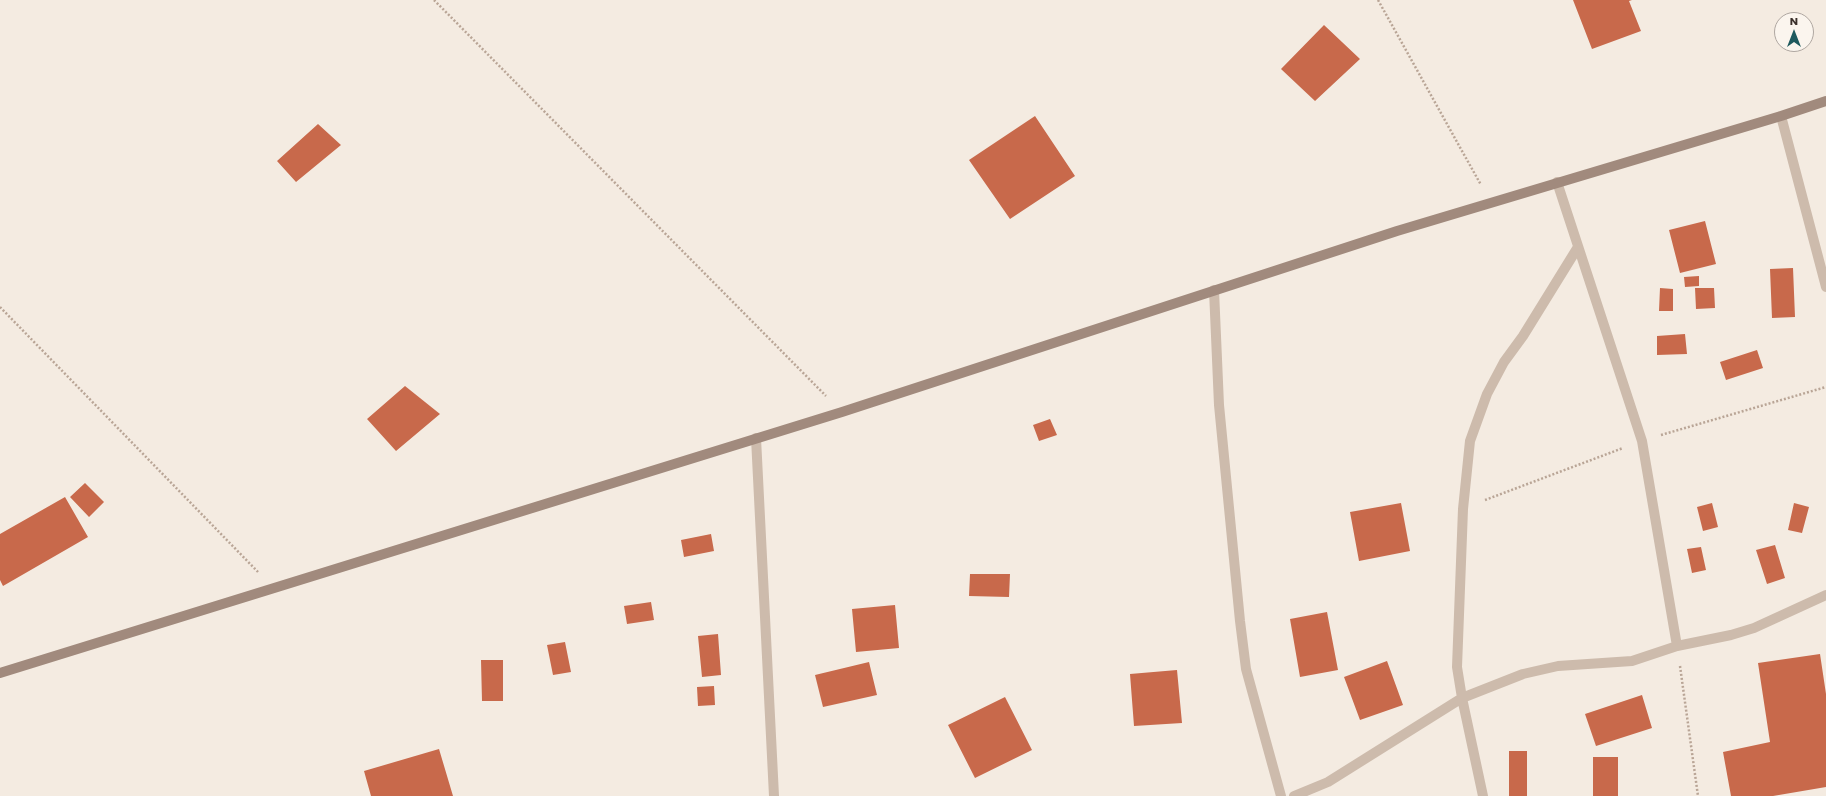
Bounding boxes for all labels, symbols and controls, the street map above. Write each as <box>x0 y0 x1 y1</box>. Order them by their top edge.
north arrow <box>1774 12 1814 52</box>
text: N <box>1790 13 1798 29</box>

